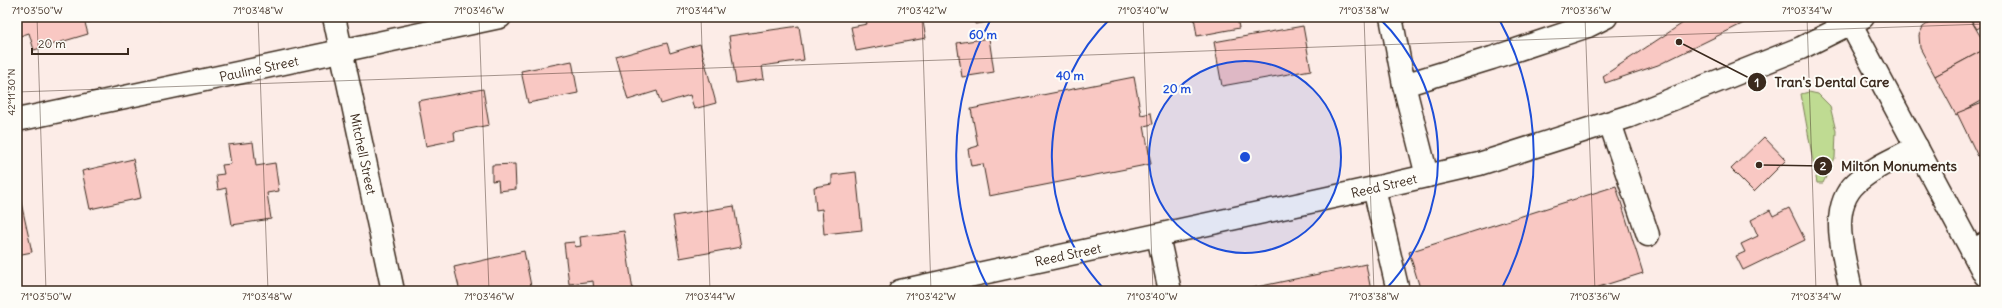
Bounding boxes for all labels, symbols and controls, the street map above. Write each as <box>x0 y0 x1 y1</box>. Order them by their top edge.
text: 71°03'50"W <box>11 4 63 17</box>
text: 71°03'48"W <box>233 4 283 17</box>
text: 71°03'46"W <box>454 4 504 17</box>
text: 71°03'44"W <box>676 4 726 17</box>
text: 71°03'42"W <box>897 4 947 17</box>
text: 71°03'40"W <box>1118 4 1168 17</box>
text: 71°03'38"W <box>1339 4 1389 17</box>
text: 71°03'36"W <box>1561 4 1611 17</box>
text: 71°03'34"W <box>1782 4 1832 17</box>
text: 60 m <box>969 27 998 42</box>
scale bar <box>32 30 128 56</box>
text: 20 m <box>38 36 66 51</box>
street label: Pauline Street <box>218 52 301 86</box>
text: 42°11'30"N <box>5 68 18 116</box>
text: 40 m <box>1056 68 1085 83</box>
callout: Tran's Dental Care <box>1747 69 1898 95</box>
text: Tran's Dental Care <box>1775 73 1890 91</box>
text: 1 <box>1755 75 1759 90</box>
text: 20 m <box>1163 81 1191 96</box>
street label: Mitchell Street <box>346 112 380 197</box>
centre of rings <box>1238 150 1252 164</box>
callout: Milton Monuments <box>1813 153 1964 179</box>
text: Milton Monuments <box>1841 157 1958 175</box>
text: 2 <box>1820 158 1827 173</box>
street label: Reed Street <box>1349 170 1419 202</box>
street label: Reed Street <box>1033 240 1103 270</box>
text: 71°03'50"W <box>20 290 72 303</box>
text: 71°03'48"W <box>242 290 292 303</box>
text: 71°03'46"W <box>464 290 514 303</box>
text: 71°03'44"W <box>685 290 735 303</box>
text: 71°03'42"W <box>906 290 956 303</box>
text: 71°03'40"W <box>1127 290 1177 303</box>
text: 71°03'38"W <box>1349 290 1399 303</box>
text: 71°03'36"W <box>1570 290 1620 303</box>
text: 71°03'34"W <box>1791 290 1841 303</box>

